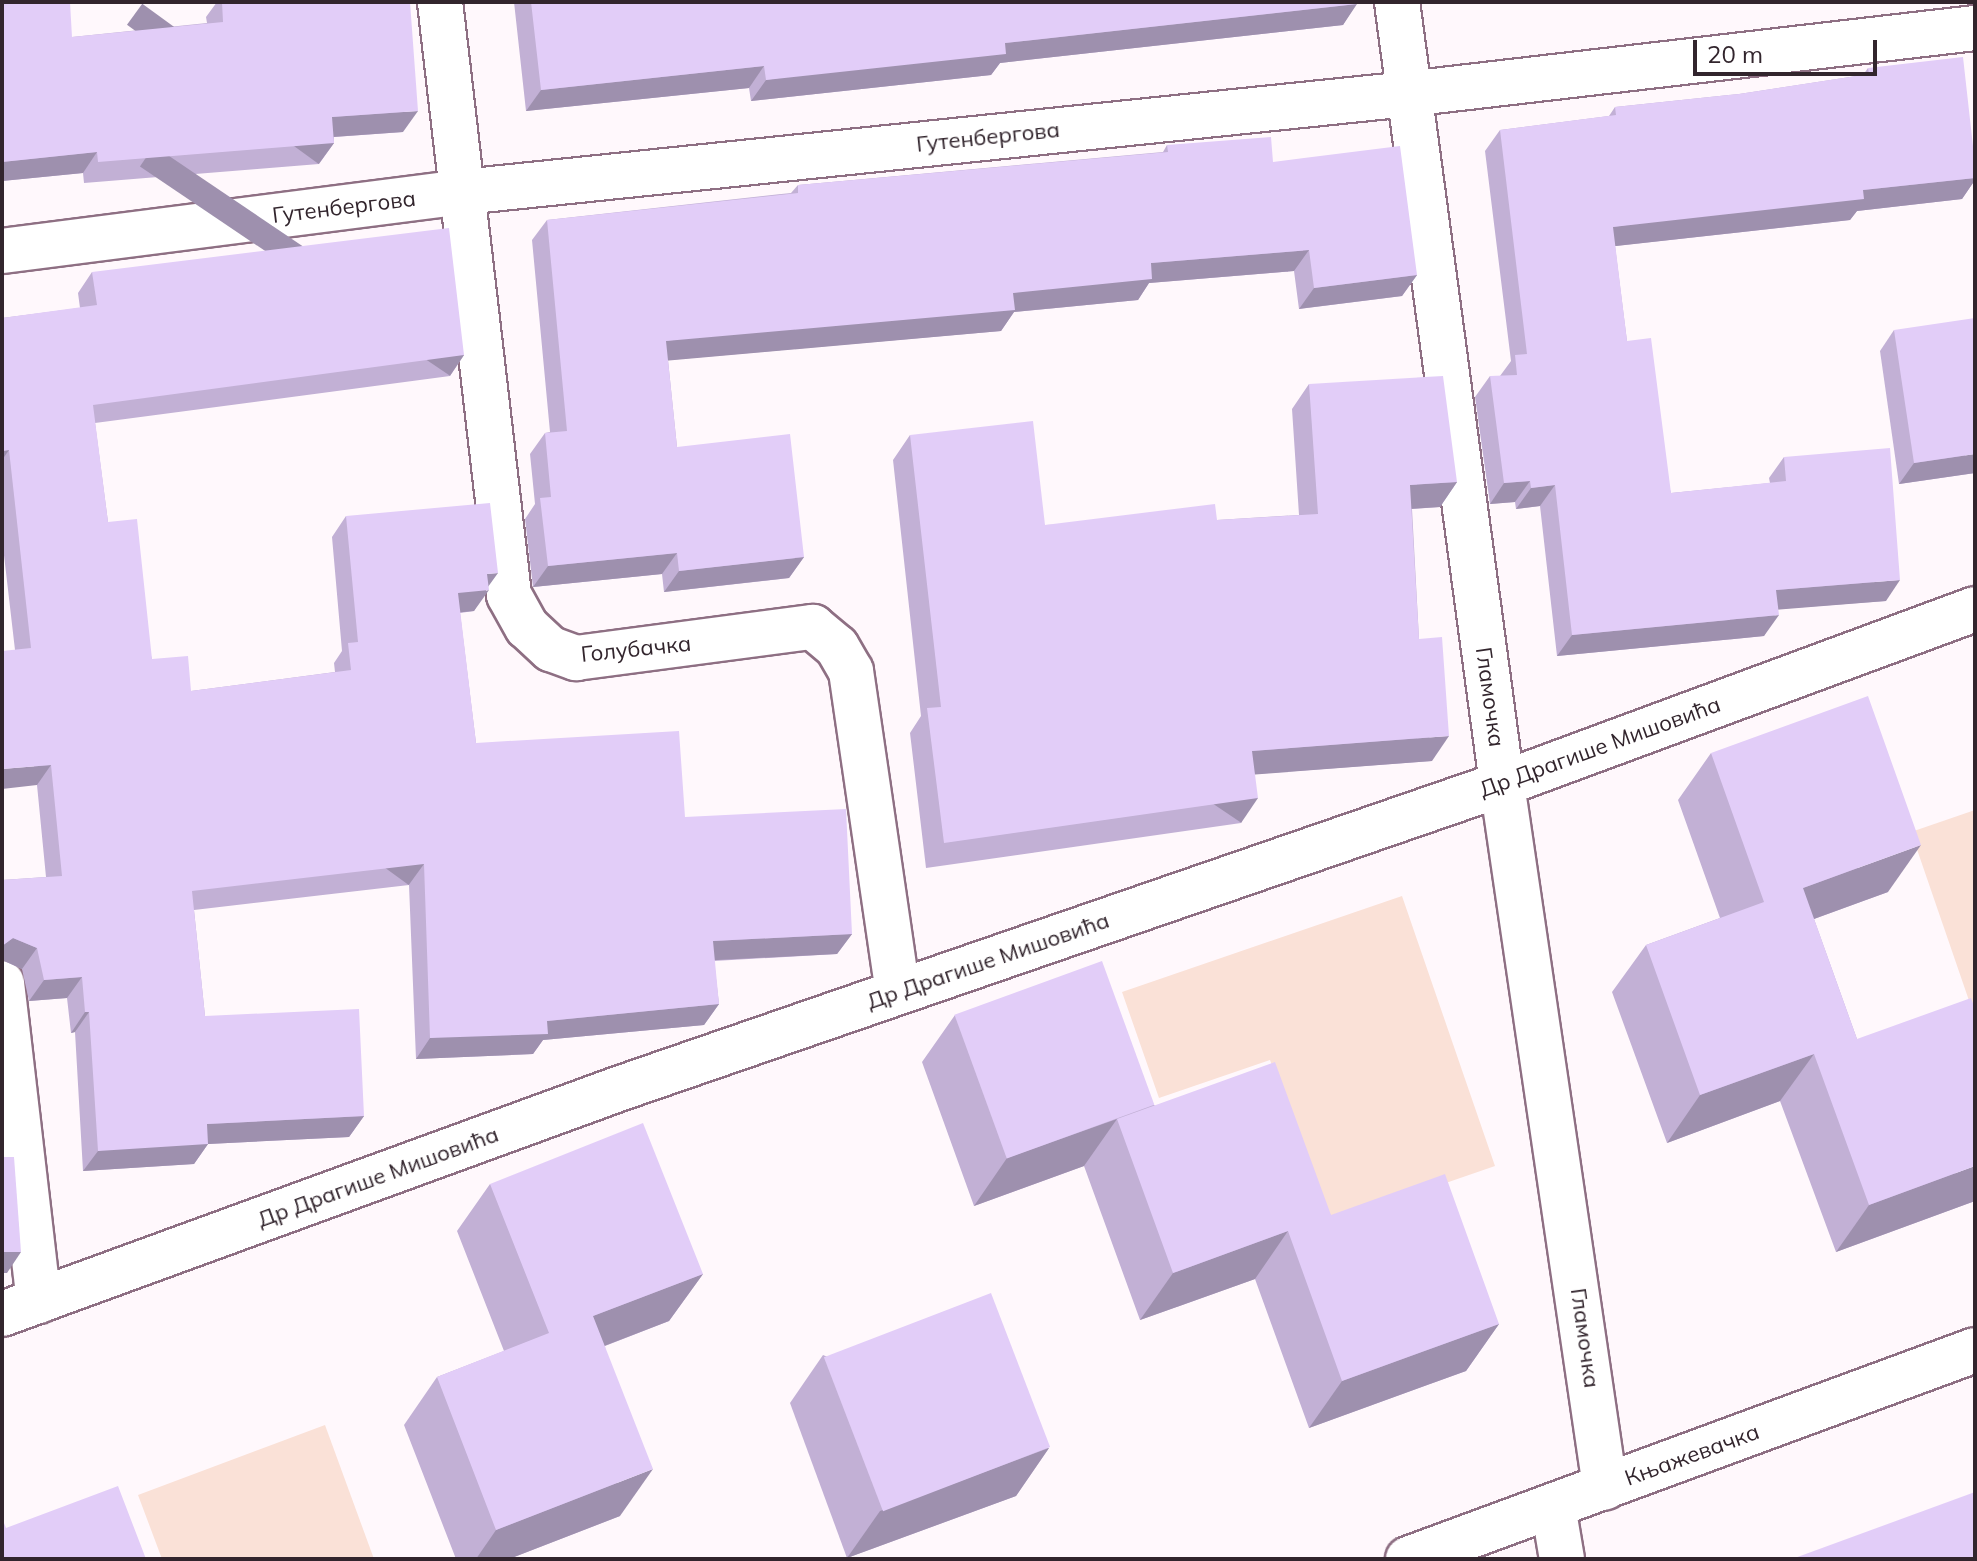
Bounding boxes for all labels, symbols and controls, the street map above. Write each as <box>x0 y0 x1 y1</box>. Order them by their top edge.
scale bar <box>1697 24 1881 74</box>
text: 20 m <box>1707 39 1763 69</box>
street label: Гутенбергова <box>915 116 1061 158</box>
street label: Гутенбергова <box>271 185 417 229</box>
street label: Голубачка <box>580 630 692 668</box>
street label: Гламочка <box>1470 645 1510 749</box>
street label: Др Драгише Мишовића <box>1476 691 1724 803</box>
street label: Др Драгише Мишовића <box>863 907 1113 1015</box>
street label: Др Драгише Мишовића <box>254 1121 502 1233</box>
street label: Гламочка <box>1565 1286 1605 1390</box>
street label: Књажевачка <box>1621 1418 1763 1492</box>

